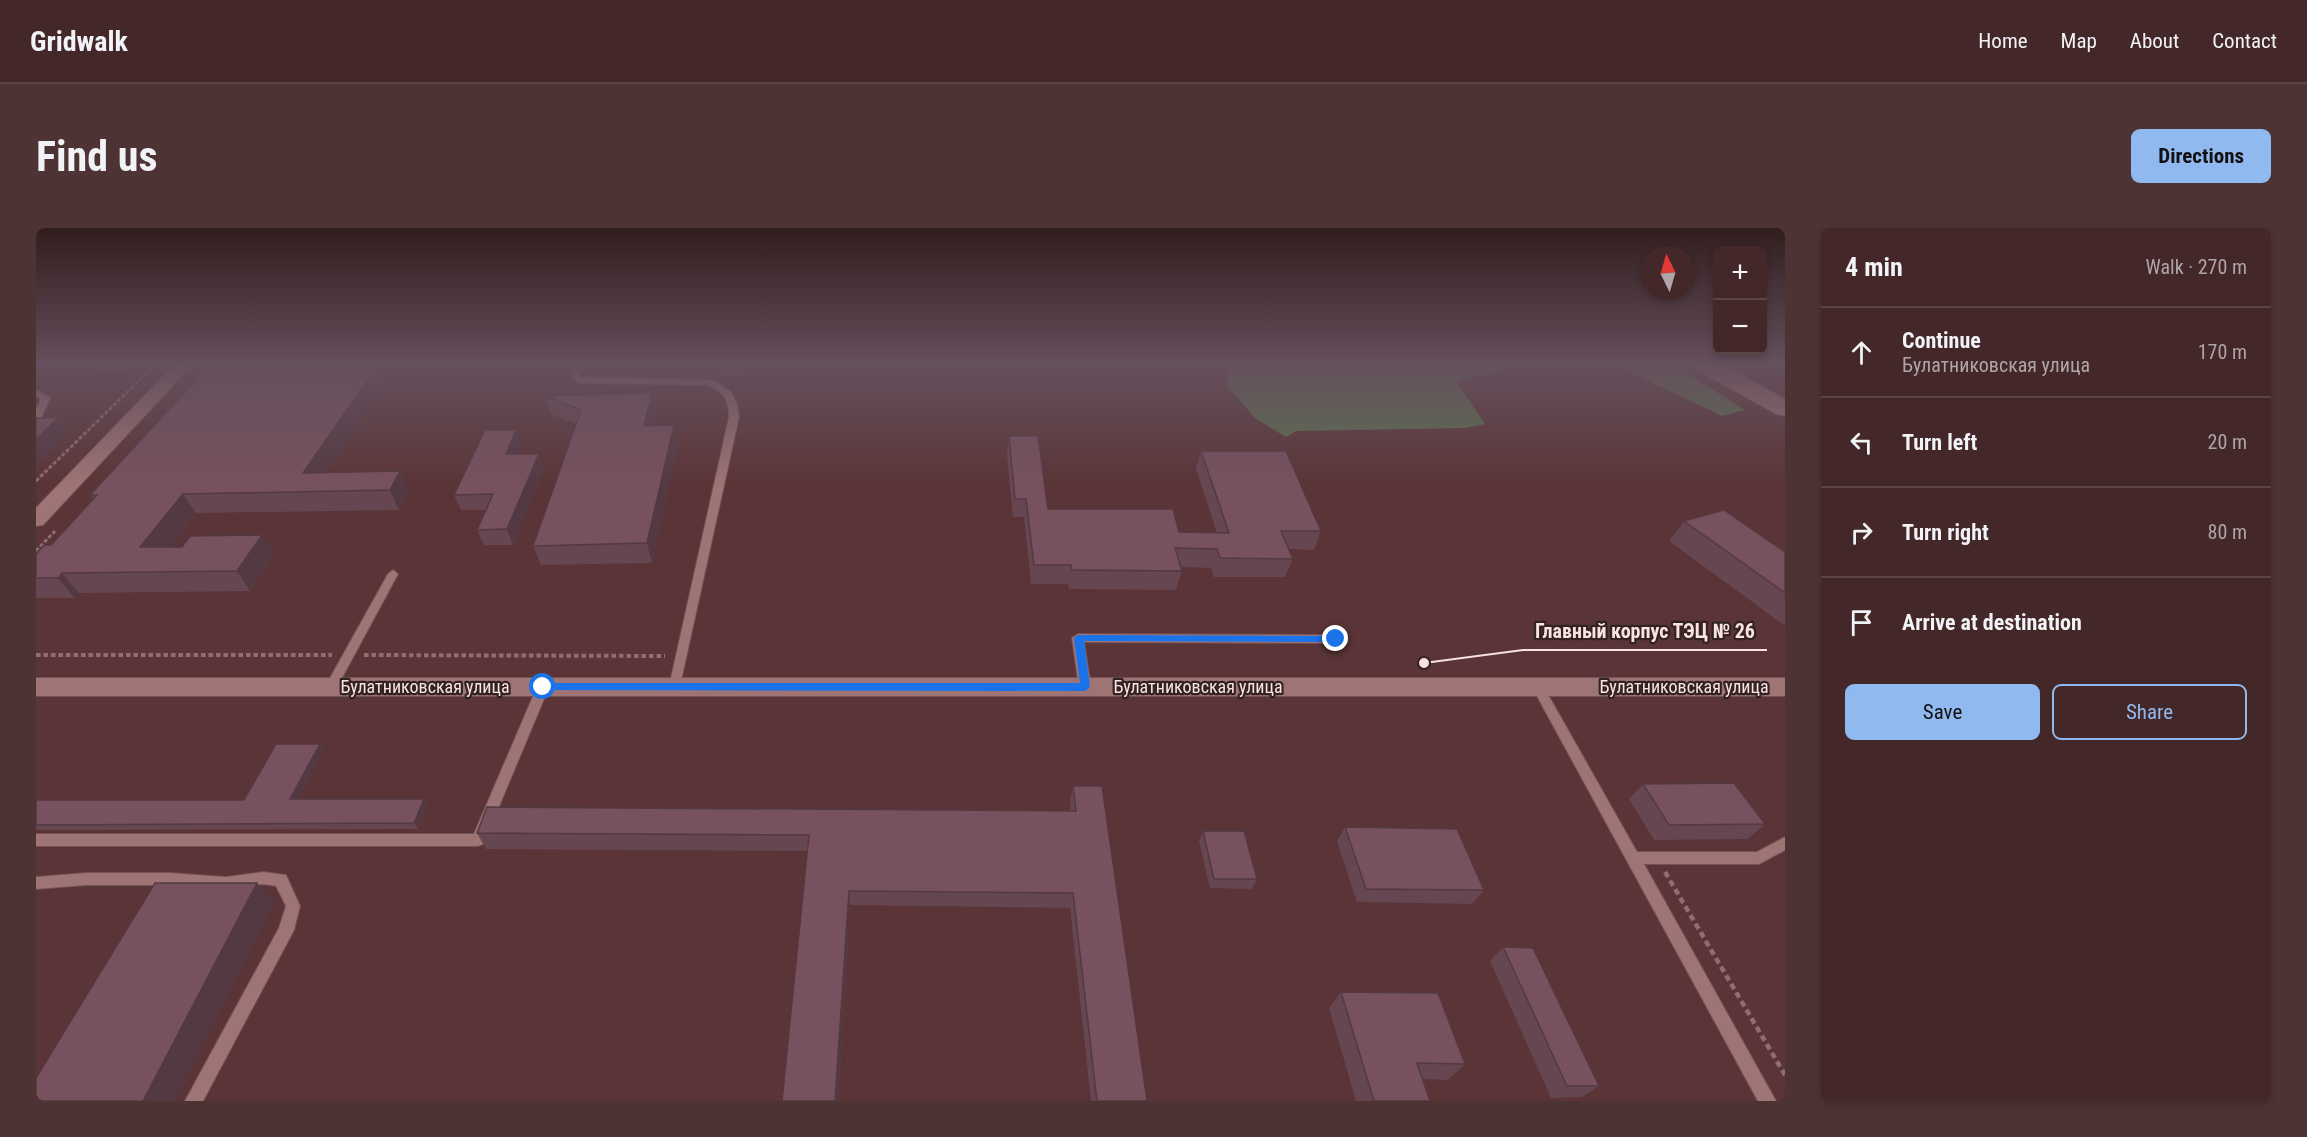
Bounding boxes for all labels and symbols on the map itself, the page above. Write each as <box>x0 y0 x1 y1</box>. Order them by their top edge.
north arrow <box>1641 246 1695 300</box>
callout: Главный корпус ТЭЦ № 26 <box>1523 612 1767 650</box>
text: Главный корпус ТЭЦ № 26 <box>1535 619 1755 643</box>
route end <box>1322 625 1348 651</box>
route start <box>529 673 555 699</box>
street label: Булатниковская улица <box>340 676 510 697</box>
street label: Булатниковская улица <box>1113 676 1283 697</box>
street label: Булатниковская улица <box>1599 676 1769 697</box>

